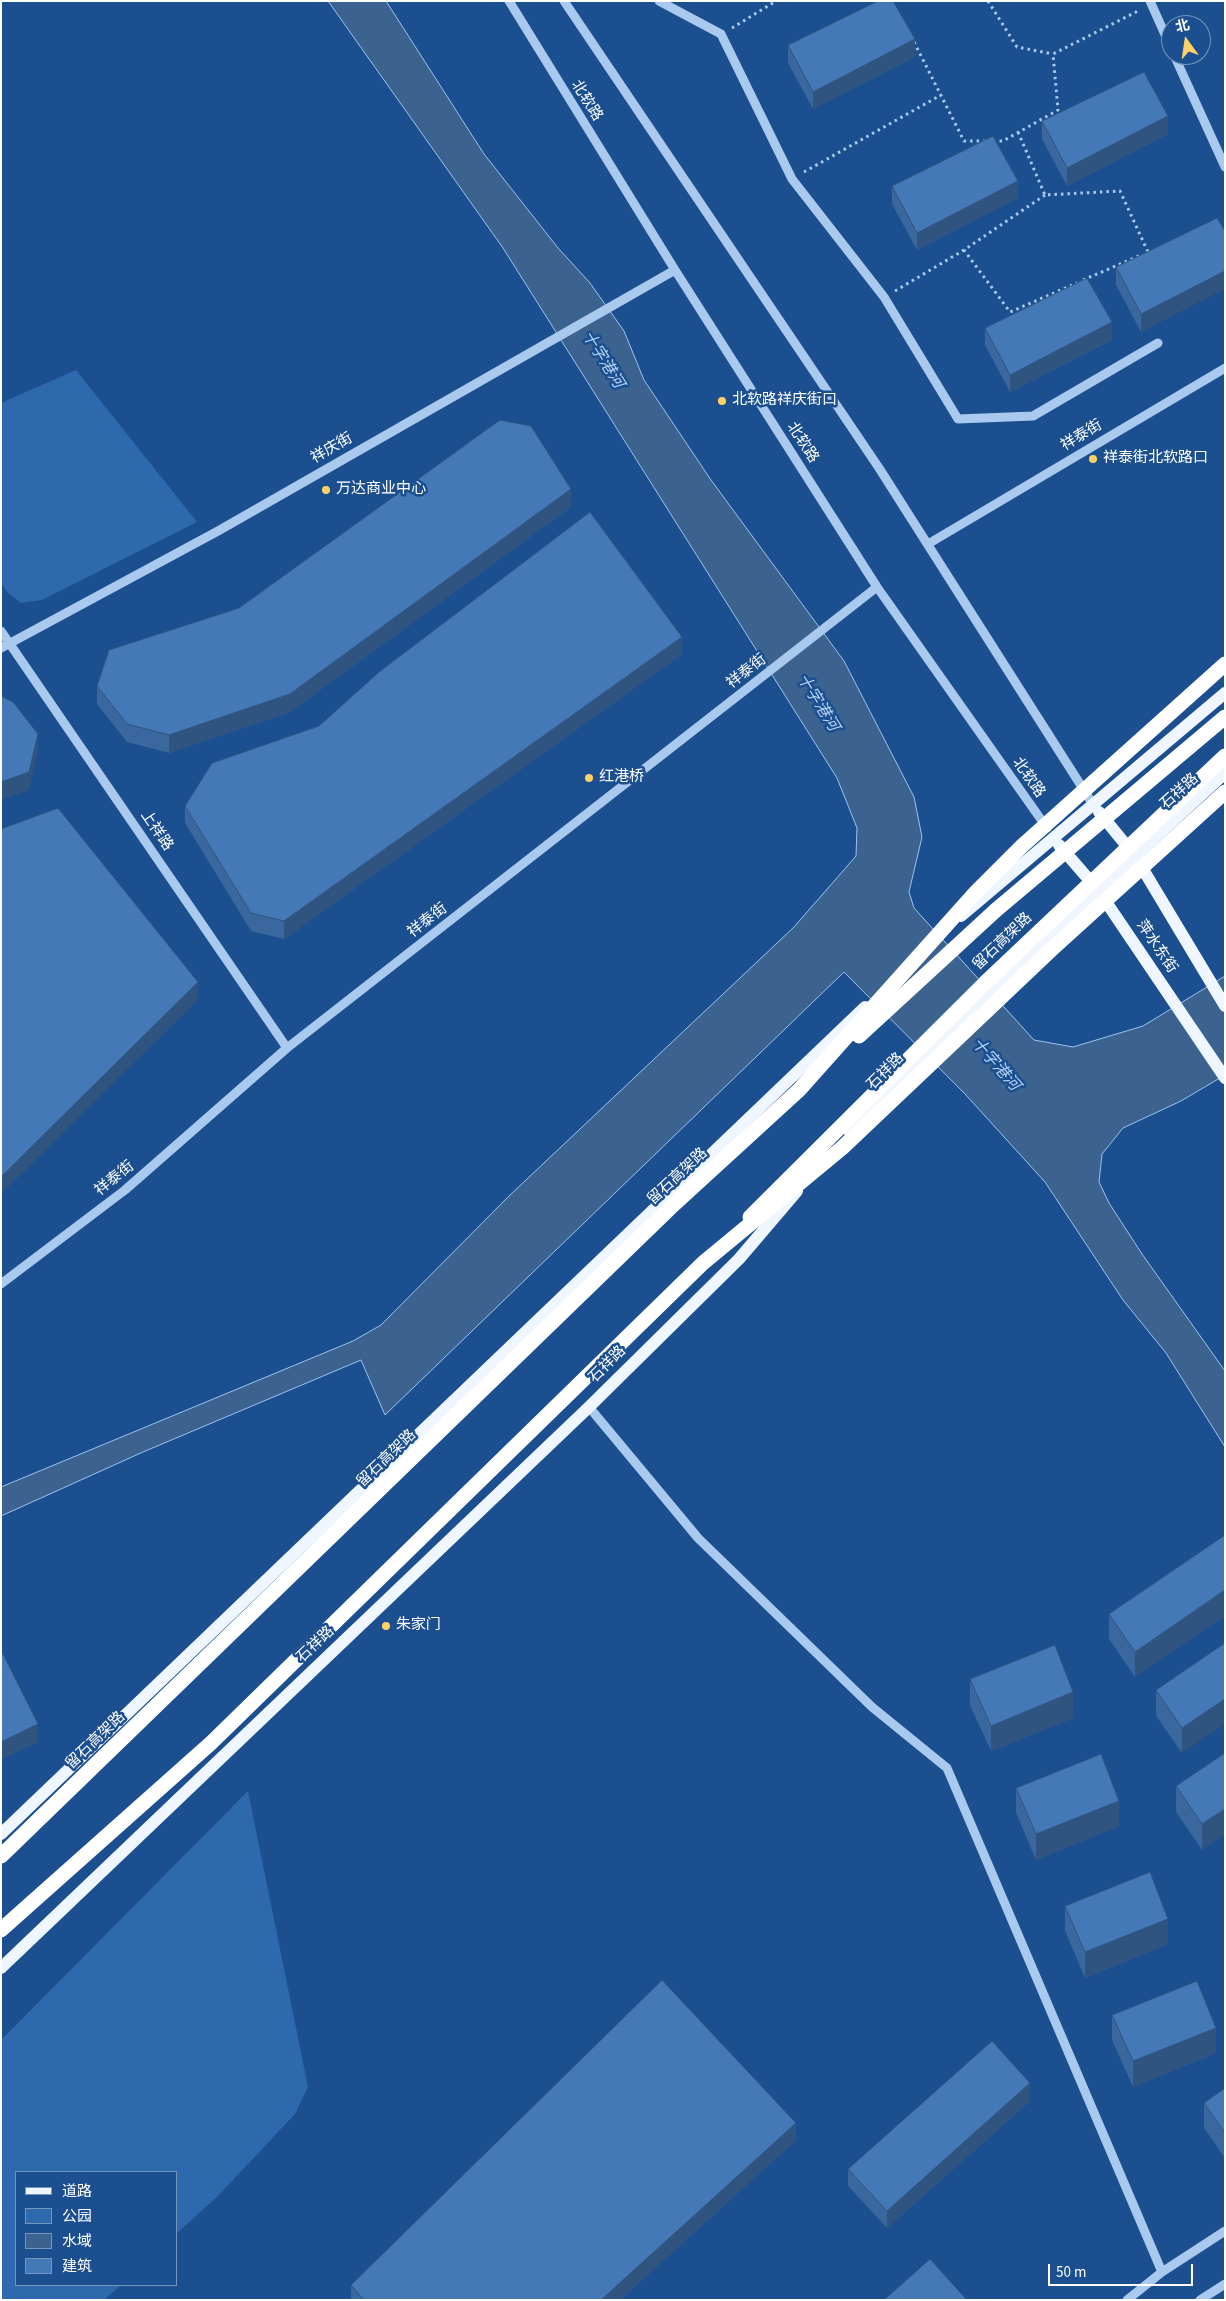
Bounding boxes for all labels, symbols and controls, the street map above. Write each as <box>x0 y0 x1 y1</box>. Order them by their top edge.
north arrow <box>1161 15 1211 65</box>
text: 北 <box>1173 15 1192 38</box>
street label: 北软路 <box>566 77 606 125</box>
water label: 十字港河 <box>577 328 627 392</box>
place label: 北软路祥庆街口 <box>732 392 837 410</box>
marker: 北软路祥庆街口 <box>716 395 728 407</box>
street label: 祥泰街 <box>1058 417 1106 455</box>
street label: 北软路 <box>782 419 822 467</box>
street label: 祥庆街 <box>308 430 356 468</box>
place label: 祥泰街北软路口 <box>1103 450 1208 468</box>
marker: 祥泰街北软路口 <box>1087 453 1099 465</box>
place label: 万达商业中心 <box>336 481 426 499</box>
marker: 万达商业中心 <box>320 484 332 496</box>
street label: 祥泰街 <box>724 651 770 693</box>
water label: 十字港河 <box>792 671 842 735</box>
street label: 北软路 <box>1008 754 1048 802</box>
place label: 红港桥 <box>599 769 644 787</box>
street label: 石祥路 <box>1157 770 1203 814</box>
marker: 红港桥 <box>583 772 595 784</box>
street label: 上祥路 <box>136 807 176 855</box>
street label: 祥泰街 <box>405 900 451 942</box>
street label: 留石高架路 <box>970 909 1036 975</box>
street label: 萍水东街 <box>1132 917 1180 977</box>
water label: 十字港河 <box>967 1035 1023 1095</box>
street label: 石祥路 <box>864 1050 908 1094</box>
street label: 留石高架路 <box>644 1145 712 1209</box>
street label: 祥泰街 <box>92 1158 138 1200</box>
street label: 石祥路 <box>586 1343 630 1387</box>
street label: 留石高架路 <box>354 1426 420 1492</box>
place label: 朱家门 <box>396 1617 441 1635</box>
marker: 朱家门 <box>380 1620 392 1632</box>
street label: 石祥路 <box>294 1623 338 1667</box>
street label: 留石高架路 <box>63 1708 129 1774</box>
legend <box>15 2171 178 2286</box>
text: 道路 <box>62 2181 92 2202</box>
text: 公园 <box>62 2206 92 2227</box>
text: 水域 <box>62 2231 92 2252</box>
scale bar <box>1051 2254 1196 2286</box>
text: 建筑 <box>62 2256 92 2277</box>
text: 50 m <box>1056 2262 1086 2283</box>

